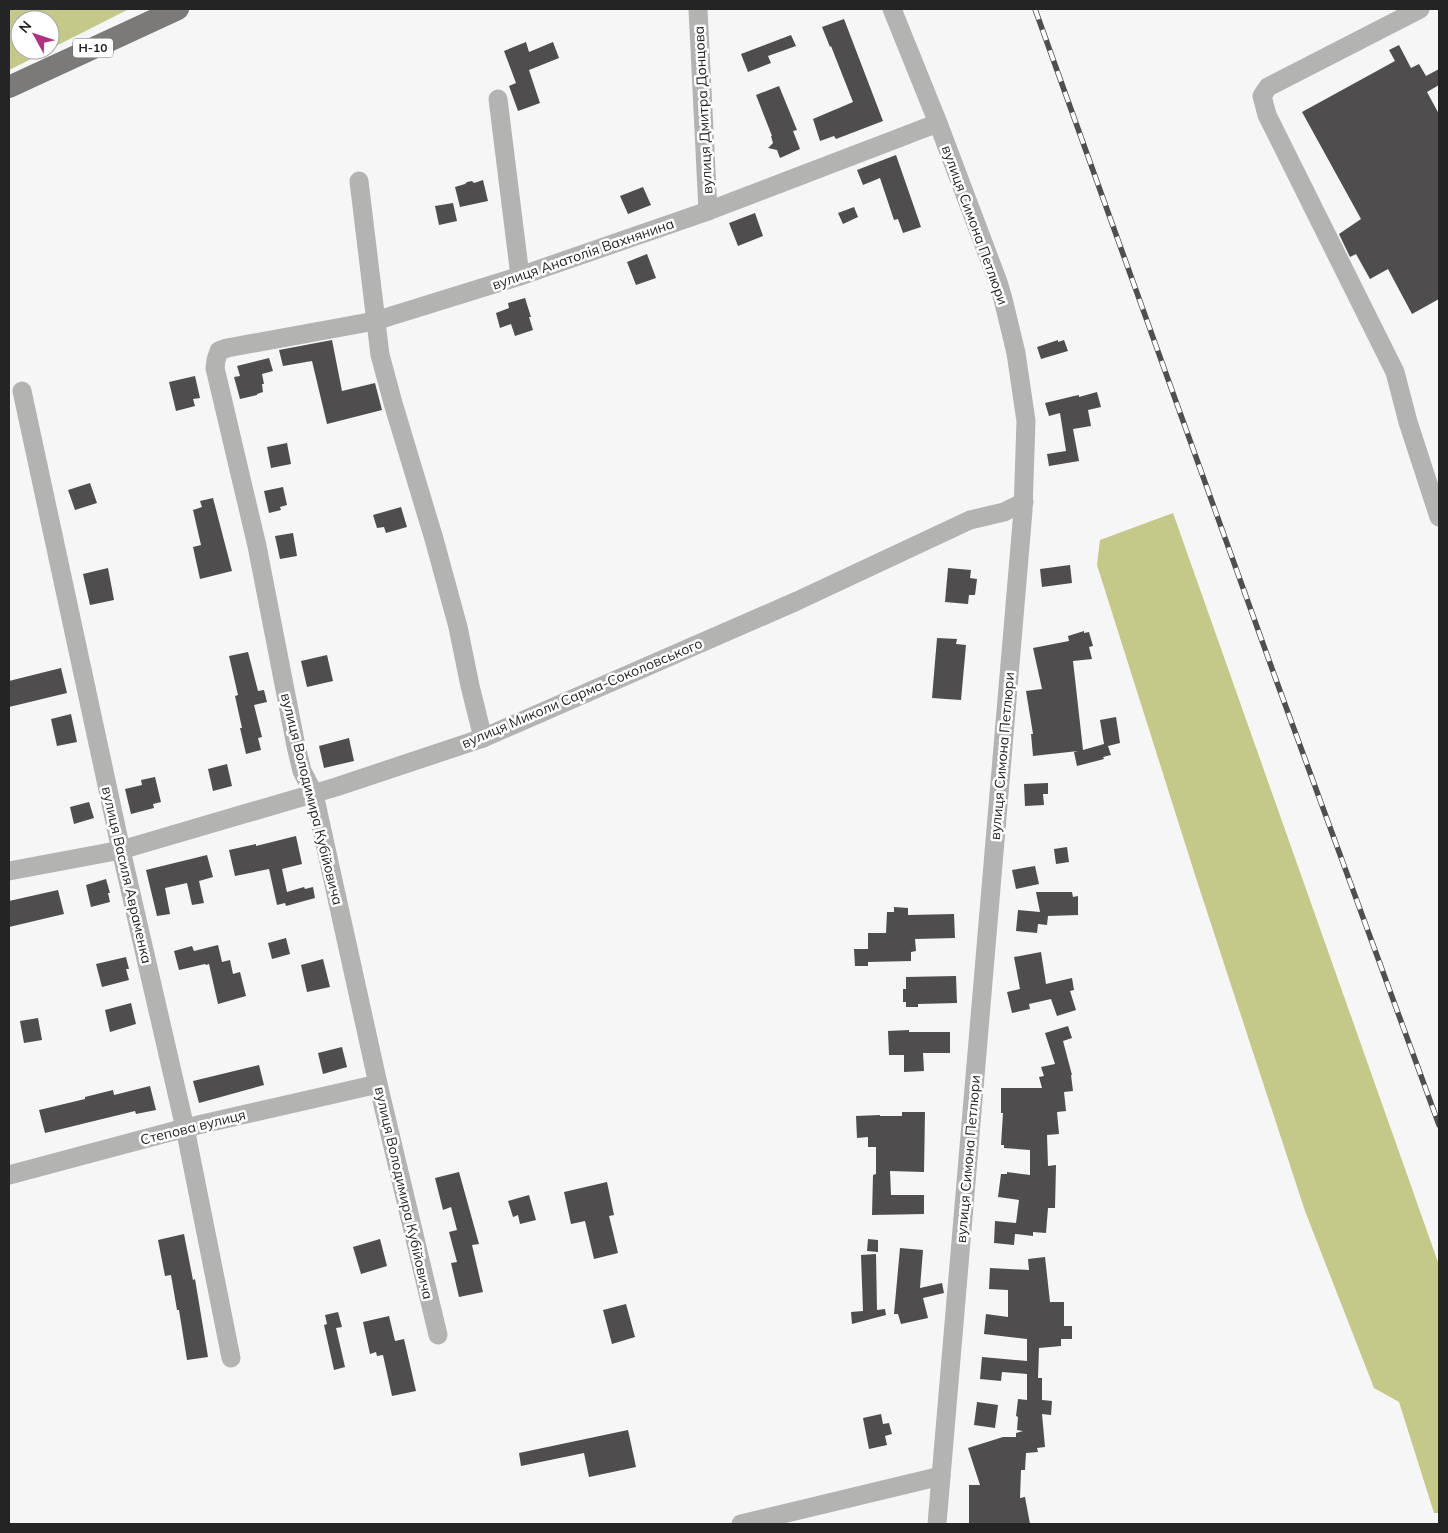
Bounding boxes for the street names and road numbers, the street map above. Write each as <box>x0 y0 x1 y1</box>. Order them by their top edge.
street label: вулиця Дмитра Донцова <box>690 26 716 194</box>
road number: Н-10 <box>73 38 113 58</box>
street label: вулиця Симона Петлюри <box>938 143 1012 307</box>
street label: вулиця Анатолія Вахнянина <box>490 214 676 294</box>
street label: вулиця Миколи Сарма-Соколовського <box>459 634 705 752</box>
street label: вулиця Симона Петлюри <box>986 671 1018 841</box>
street label: вулиця Володимира Кубійовича <box>277 691 347 907</box>
street label: вулиця Василя Авраменка <box>98 785 156 965</box>
street label: вулиця Симона Петлюри <box>952 1074 984 1244</box>
street label: вулиця Володимира Кубійовича <box>371 1085 437 1301</box>
street label: Степова вулиця <box>138 1105 248 1149</box>

